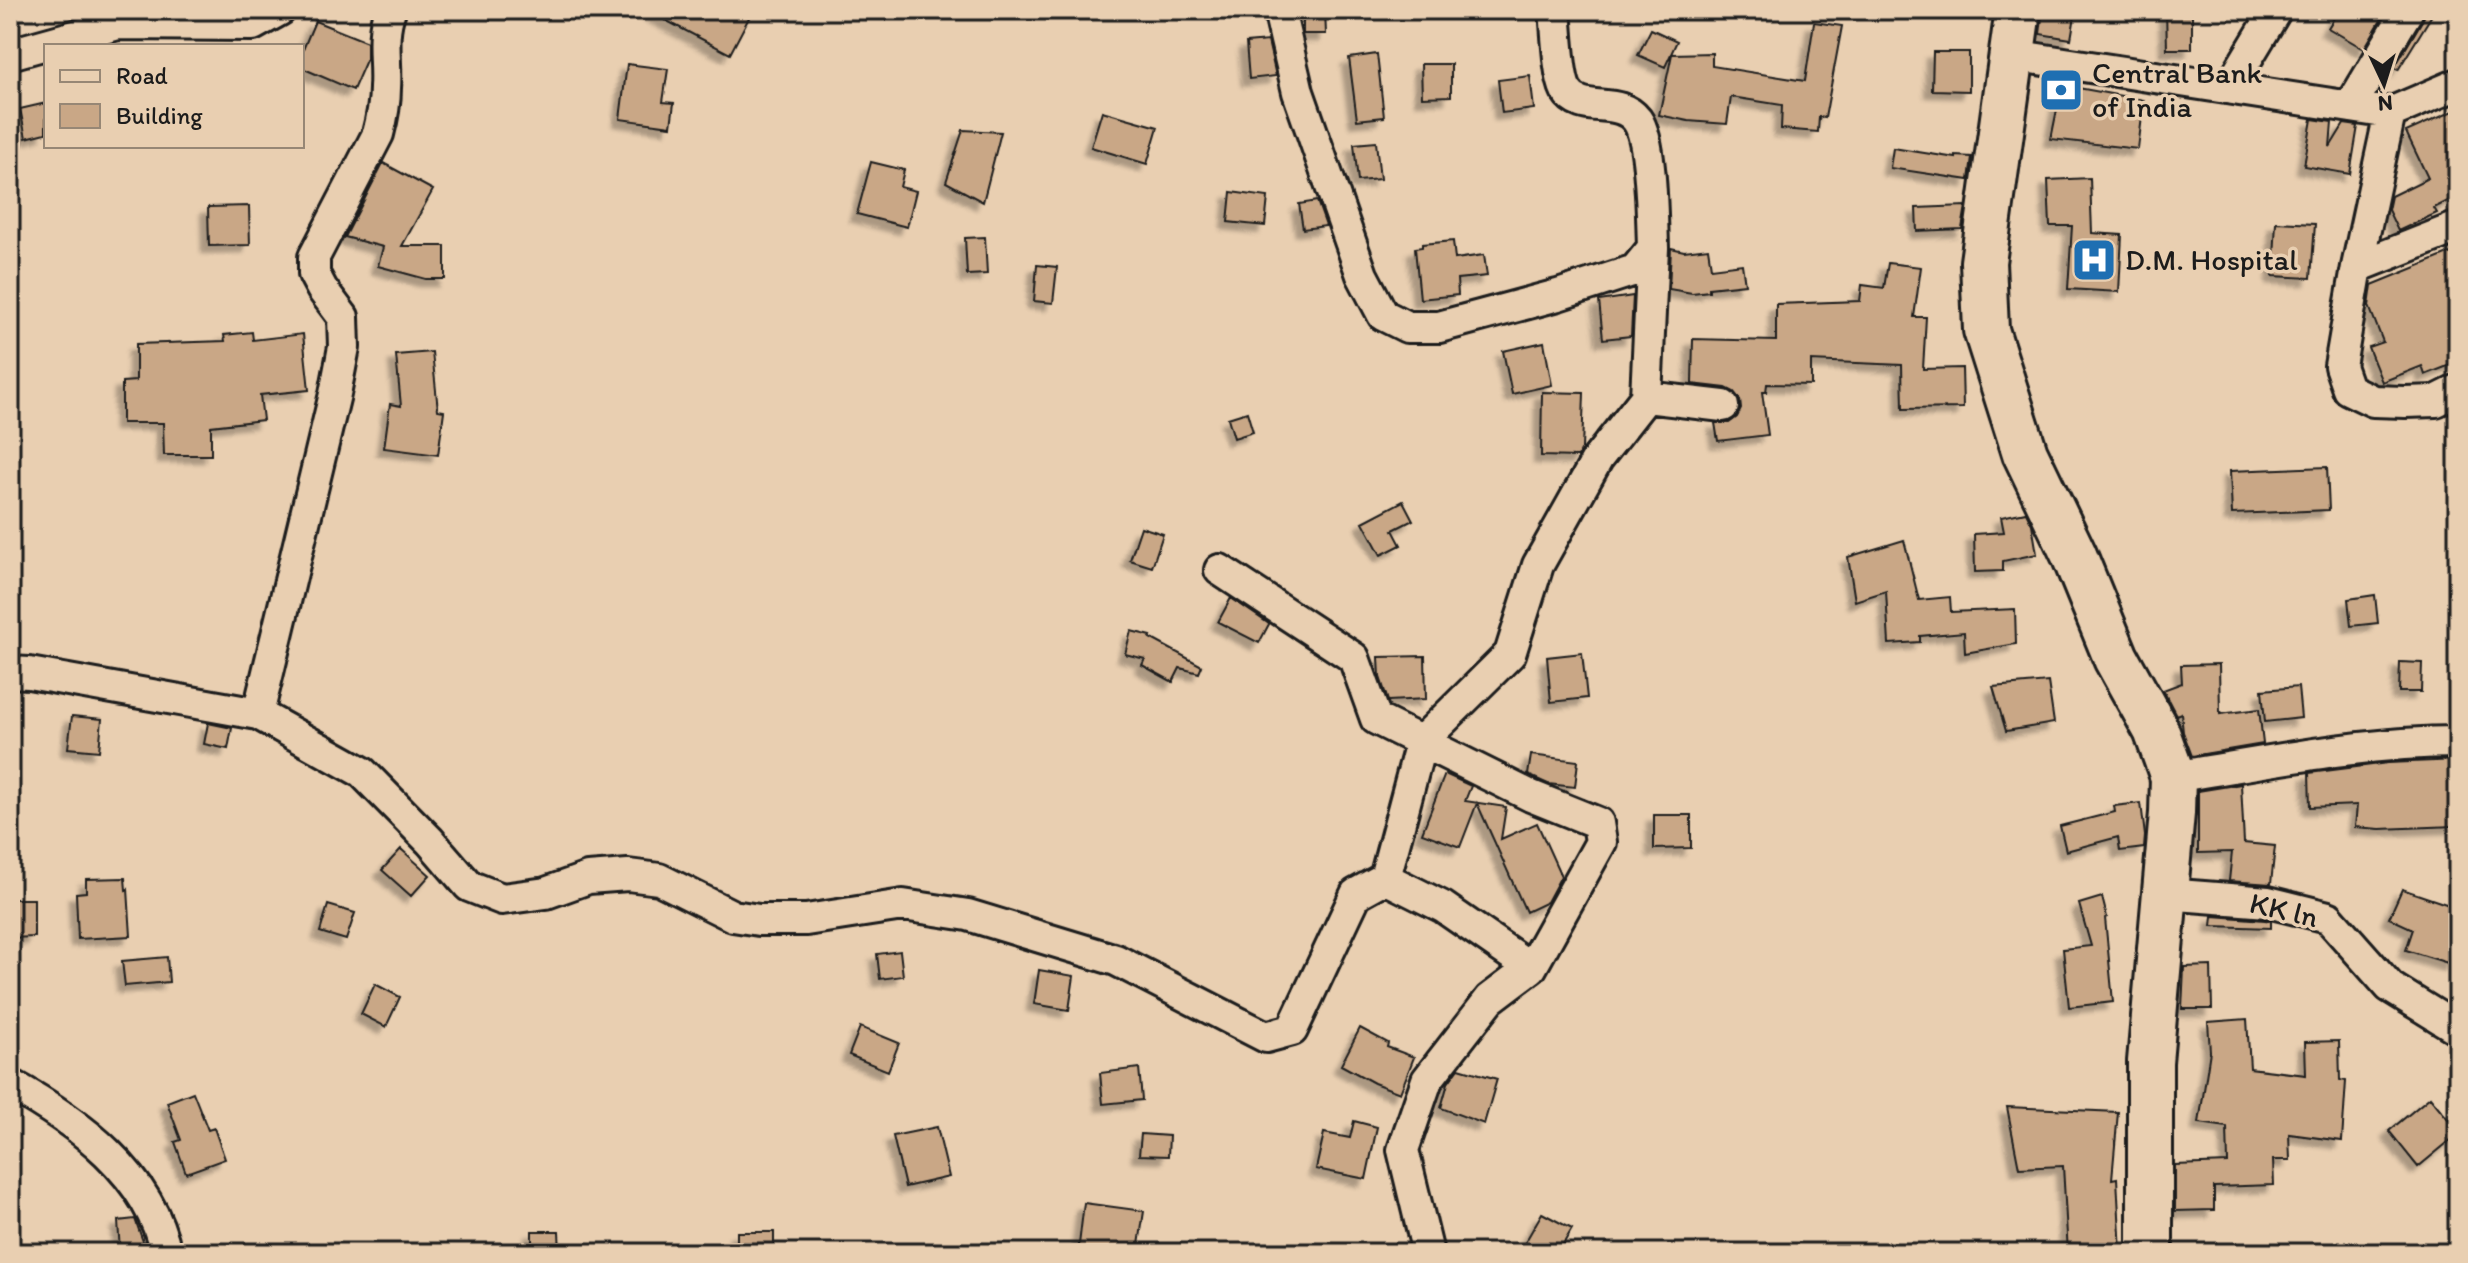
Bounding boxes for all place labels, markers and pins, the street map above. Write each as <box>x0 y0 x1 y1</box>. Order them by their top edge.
place label: Central Bank of India <box>2092 54 2263 125</box>
bank icon: Central Bank of India <box>2037 66 2085 114</box>
hospital icon: D.M. Hospital <box>2070 236 2118 284</box>
place label: D.M. Hospital <box>2125 241 2298 278</box>

